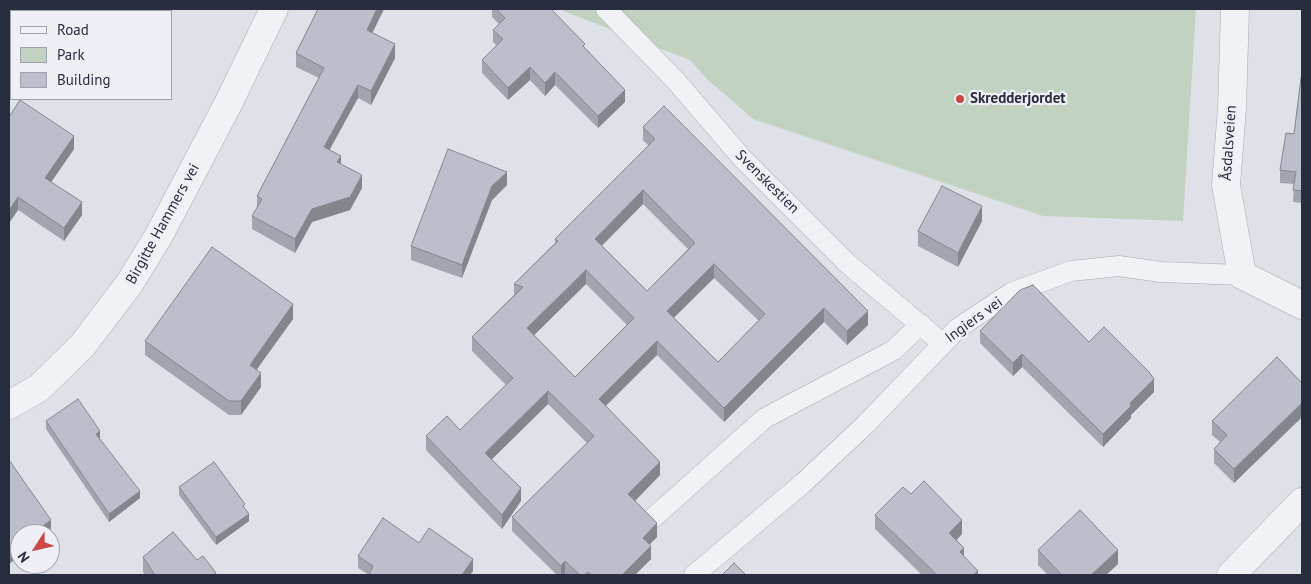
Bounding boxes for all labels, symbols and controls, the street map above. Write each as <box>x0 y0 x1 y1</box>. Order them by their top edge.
legend <box>10 10 172 100</box>
text: Road <box>57 20 89 39</box>
text: Park <box>57 45 85 64</box>
text: Building <box>57 70 111 89</box>
place label: Skredderjordet <box>970 90 1066 108</box>
marker: Skredderjordet <box>954 93 966 105</box>
street label: Åsdalsveien <box>1217 105 1241 181</box>
street label: Svenskestien <box>731 146 803 218</box>
street label: Birgitte Hammers vei <box>122 161 204 287</box>
street label: Ingiers vei <box>942 293 1006 347</box>
north arrow <box>10 524 60 574</box>
text: N <box>14 548 34 566</box>

